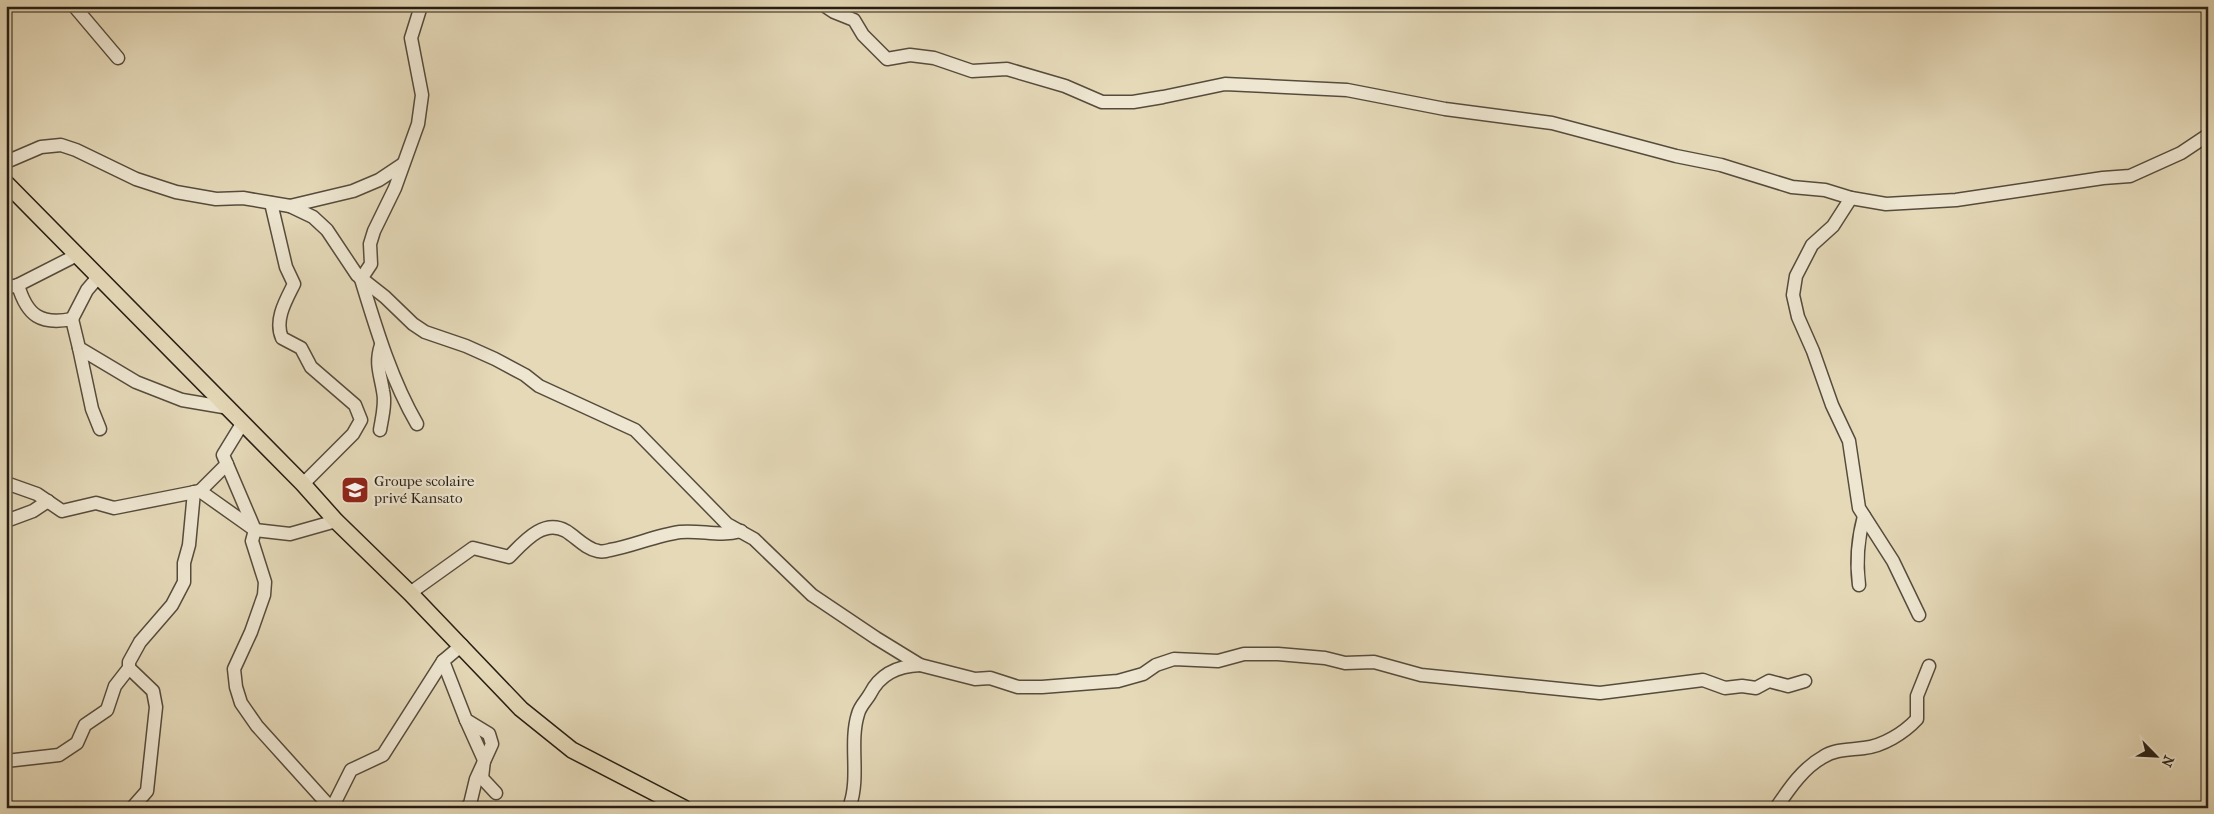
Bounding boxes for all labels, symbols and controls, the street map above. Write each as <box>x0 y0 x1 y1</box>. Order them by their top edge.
place label: Groupe scolaire privé Kansato <box>373 472 475 507</box>
school or university icon: Groupe scolaire privé Kansato <box>340 475 370 505</box>
north arrow <box>2132 732 2182 782</box>
text: N <box>2157 753 2177 770</box>

